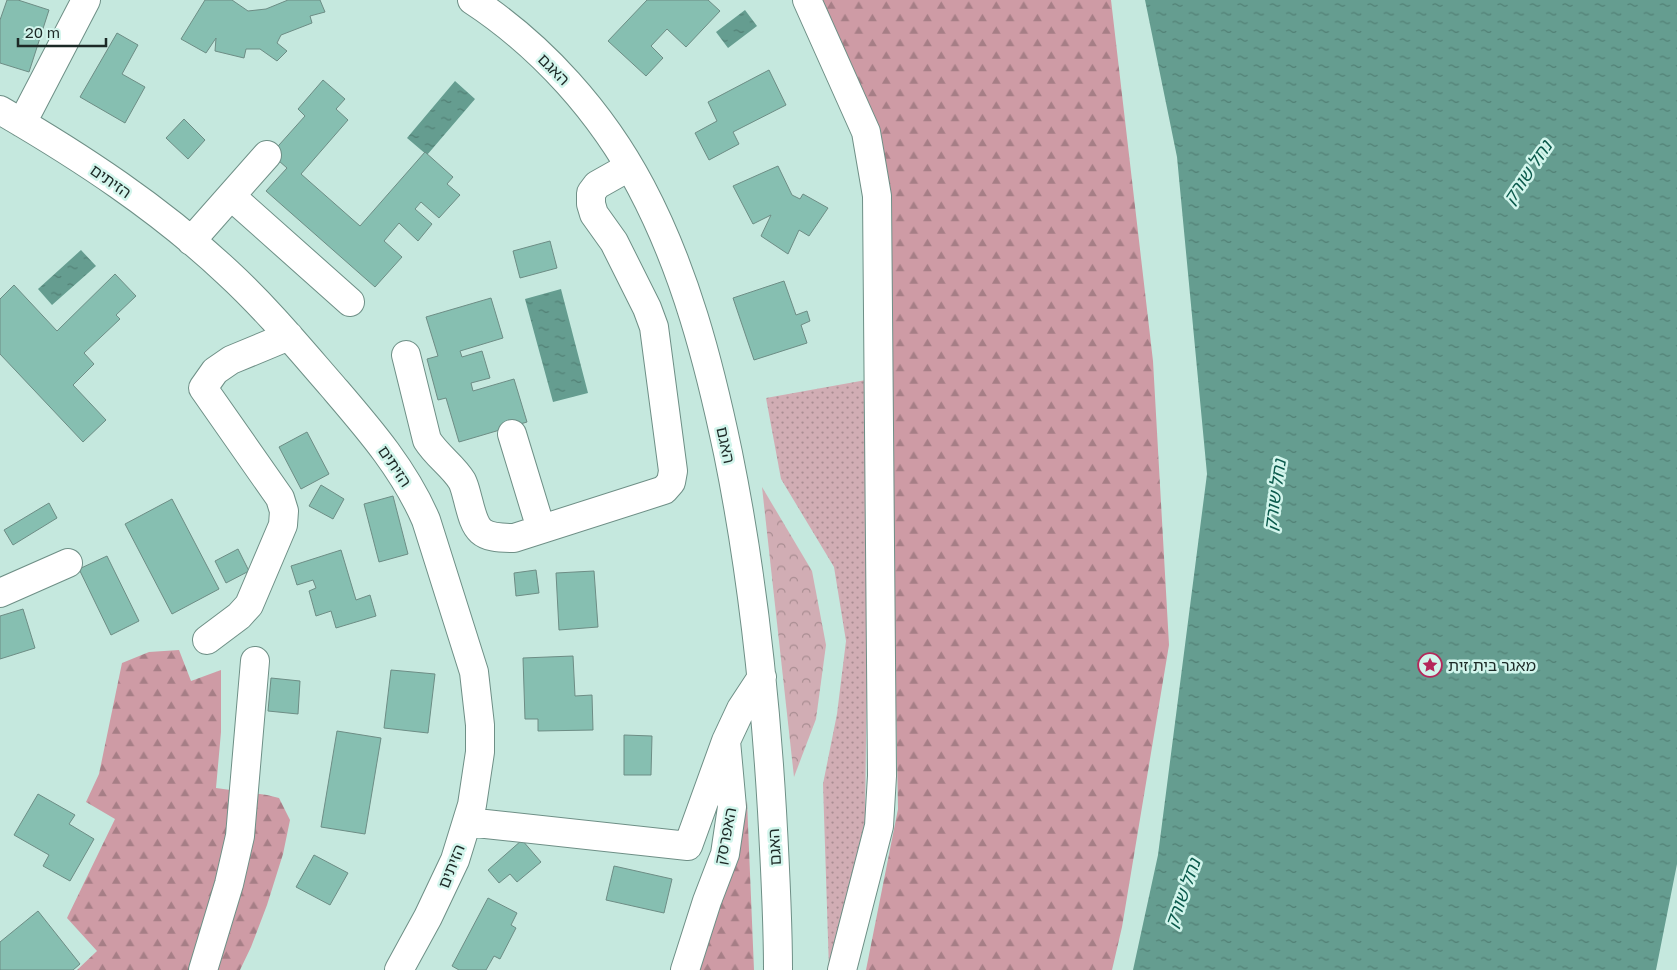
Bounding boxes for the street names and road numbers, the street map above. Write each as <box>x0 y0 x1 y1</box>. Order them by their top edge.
street label: האגם <box>534 49 574 89</box>
street label: הזיתים <box>87 160 135 202</box>
street label: האגם <box>712 425 740 465</box>
street label: הזיתים <box>374 441 416 491</box>
street label: האפרסק <box>710 806 740 866</box>
street label: האגם <box>763 828 785 866</box>
street label: הזיתים <box>433 841 469 891</box>

